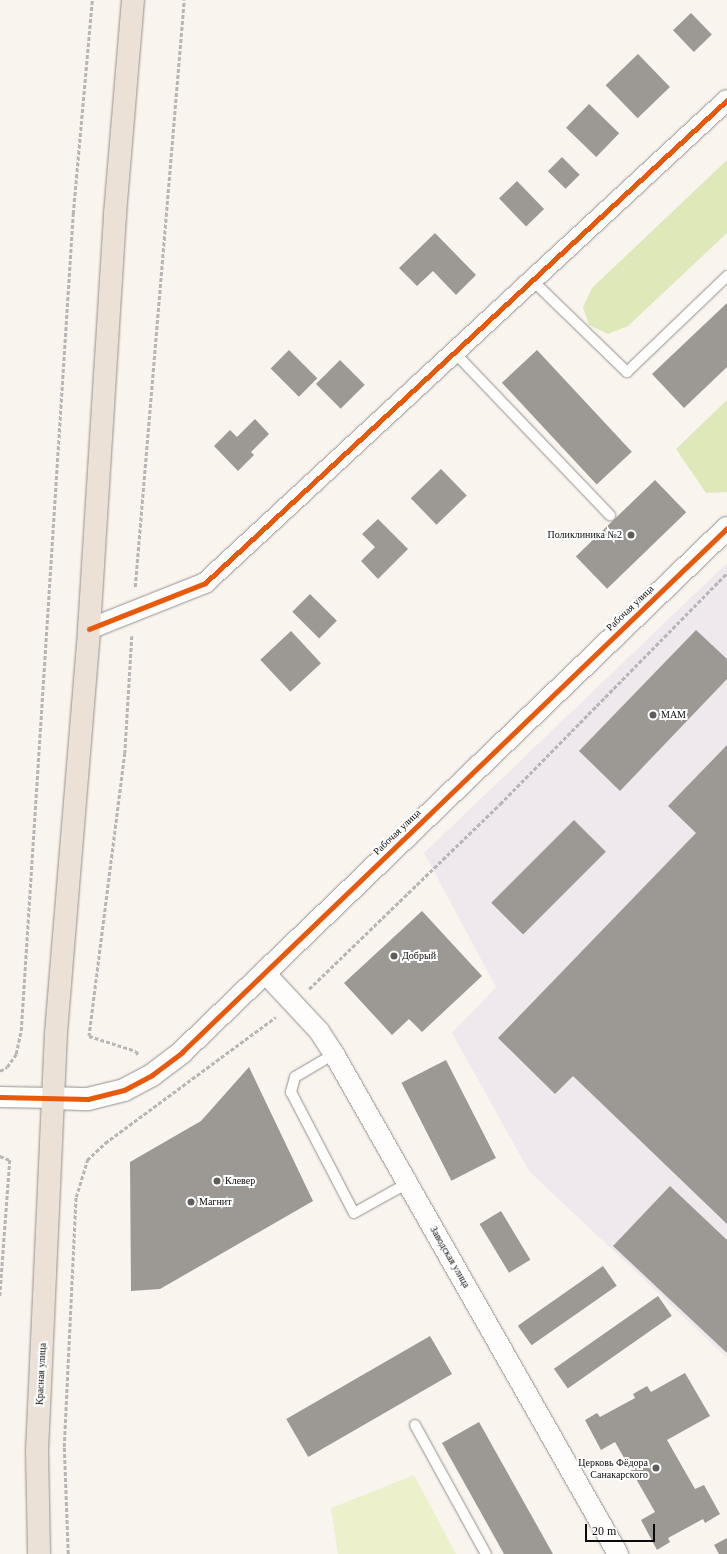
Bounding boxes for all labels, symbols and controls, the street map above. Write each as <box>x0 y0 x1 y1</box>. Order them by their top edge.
place label: Поликлиника №2 <box>547 529 622 541</box>
marker: Поликлиника №2 <box>625 529 637 541</box>
street label: Рабочая улица <box>604 582 656 634</box>
place label: МАМ <box>661 709 686 721</box>
marker: МАМ <box>648 710 658 720</box>
street label: Рабочая улица <box>371 806 423 858</box>
place label: Добрый <box>402 950 436 962</box>
marker: Добрый <box>389 951 399 961</box>
place label: Клевер <box>225 1175 255 1187</box>
marker: Клевер <box>212 1176 222 1186</box>
place label: Магнит <box>199 1196 232 1208</box>
marker: Магнит <box>186 1197 196 1207</box>
street label: Заводская улица <box>427 1224 473 1290</box>
street label: Красная улица <box>33 1343 49 1405</box>
place label: Церковь Фёдора Санакарского <box>578 1456 648 1480</box>
marker: Церковь Фёдора Санакарского <box>651 1463 661 1473</box>
scale bar <box>587 1516 657 1542</box>
text: 20 m <box>592 1524 616 1538</box>

